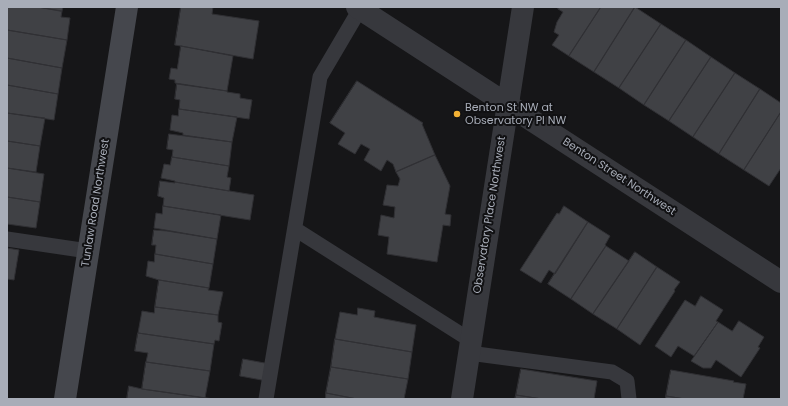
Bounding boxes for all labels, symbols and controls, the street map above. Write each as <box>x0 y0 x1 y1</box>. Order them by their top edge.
place label: Benton St NW at Observatory Pl NW <box>465 101 566 127</box>
marker: Benton St NW at Observatory Pl NW <box>452 109 462 119</box>
street label: Observatory Place Northwest <box>471 135 509 295</box>
street label: Benton Street Northwest <box>560 135 678 219</box>
street label: Tunlaw Road Northwest <box>79 138 113 268</box>

